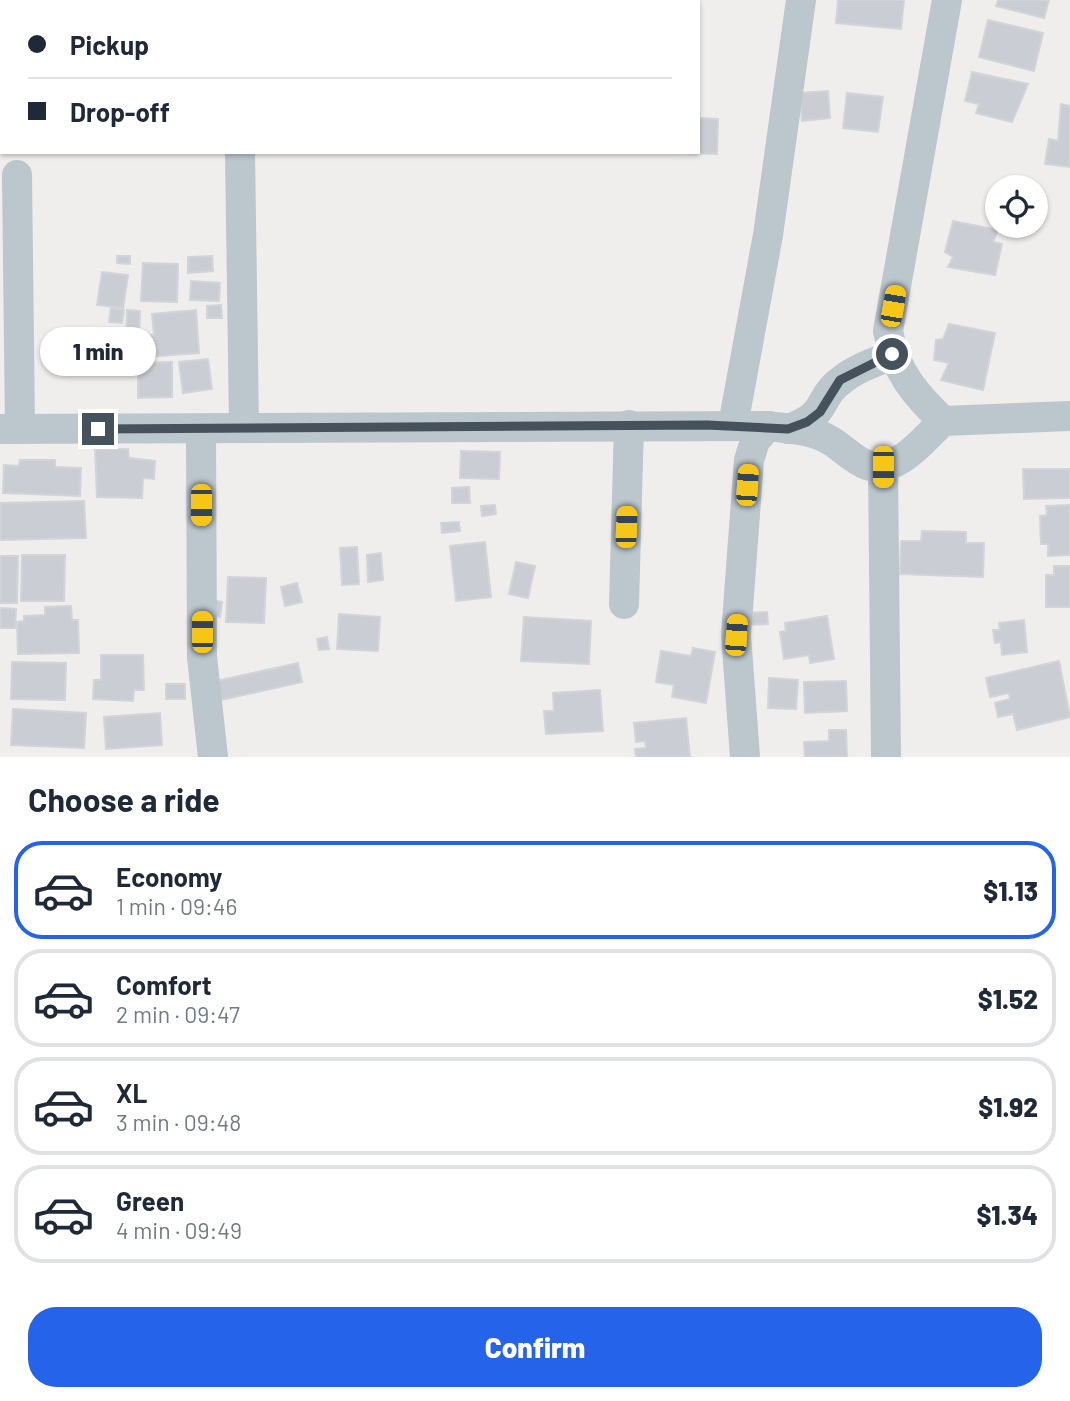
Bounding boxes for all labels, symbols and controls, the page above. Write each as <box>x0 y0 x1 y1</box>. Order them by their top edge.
text: Pickup <box>70 29 149 60</box>
text: Drop-off <box>70 96 170 127</box>
map controls <box>985 175 1048 238</box>
button: locate <box>985 175 1048 238</box>
car <box>880 283 907 329</box>
callout: 1 min <box>40 328 156 376</box>
text: 1 min <box>73 337 123 365</box>
route start <box>876 338 908 370</box>
route end <box>82 413 114 445</box>
car <box>873 446 894 488</box>
car <box>736 463 759 507</box>
car <box>191 484 212 526</box>
car <box>615 506 638 548</box>
car <box>192 611 213 653</box>
car <box>725 613 748 657</box>
text: Choose a ride <box>28 780 220 818</box>
icon: car <box>32 859 95 922</box>
text: Economy <box>116 861 222 892</box>
text: $1.13 <box>983 875 1038 906</box>
text: 1 min · 09:46 <box>116 892 237 920</box>
icon: car <box>32 967 95 1030</box>
text: Comfort <box>116 969 212 1000</box>
text: $1.52 <box>978 983 1038 1014</box>
text: 2 min · 09:47 <box>116 1000 240 1028</box>
icon: car <box>32 1075 95 1138</box>
text: XL <box>116 1077 147 1108</box>
text: $1.92 <box>978 1091 1038 1122</box>
text: 3 min · 09:48 <box>116 1108 241 1136</box>
icon: car <box>32 1183 95 1246</box>
text: Green <box>116 1185 184 1216</box>
text: $1.34 <box>976 1199 1038 1230</box>
text: 4 min · 09:49 <box>116 1216 242 1244</box>
button: Confirm <box>28 1307 1042 1387</box>

